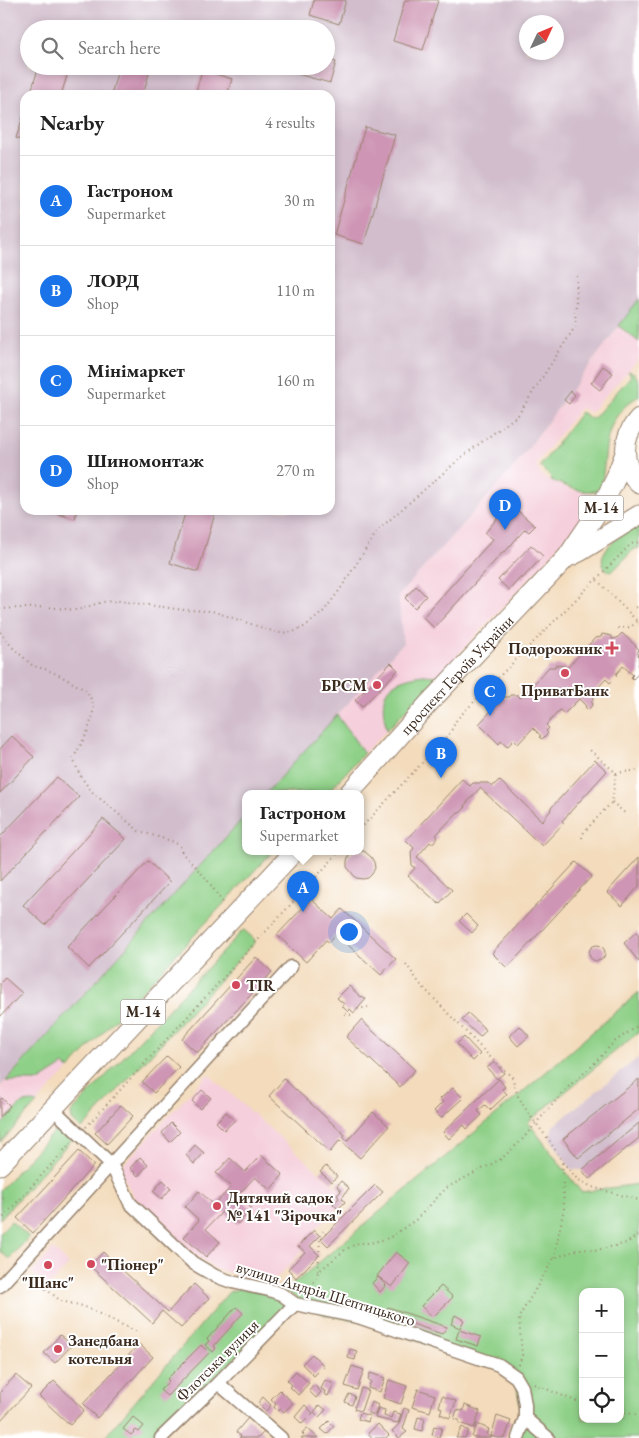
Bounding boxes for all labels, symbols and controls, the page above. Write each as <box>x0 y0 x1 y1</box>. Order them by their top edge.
north arrow <box>519 15 564 60</box>
search box <box>20 20 335 75</box>
icon: search <box>38 34 66 62</box>
text: Search here <box>78 35 160 60</box>
text: Nearby <box>40 109 104 136</box>
text: 4 results <box>265 112 315 133</box>
text: Гастроном <box>87 178 173 203</box>
text: A <box>50 190 62 211</box>
text: 30 m <box>284 190 315 211</box>
text: Supermarket <box>87 203 166 224</box>
text: ЛОРД <box>87 268 139 293</box>
text: B <box>51 280 61 301</box>
text: 110 m <box>276 280 315 301</box>
text: Shop <box>87 293 119 314</box>
text: Мінімаркет <box>87 358 185 383</box>
text: C <box>50 370 62 391</box>
text: 160 m <box>276 370 315 391</box>
text: Supermarket <box>87 383 166 404</box>
text: Шиномонтаж <box>87 448 204 473</box>
text: D <box>50 460 62 481</box>
text: 270 m <box>276 460 315 481</box>
text: Shop <box>87 473 119 494</box>
pin: D <box>489 489 521 530</box>
road number: М-14 <box>578 496 624 520</box>
street label: проспект Героїв України <box>396 610 518 739</box>
place label: Подорожник <box>508 638 602 659</box>
marker: Подорожник <box>606 642 618 654</box>
marker: ПриватБанк <box>559 667 571 679</box>
place label: БРСМ <box>321 675 367 696</box>
pin: C <box>474 675 506 716</box>
marker: БРСМ <box>371 679 383 691</box>
place label: ПриватБанк <box>521 680 609 701</box>
pin: B <box>425 737 457 778</box>
popup <box>242 790 364 855</box>
text: Гастроном <box>260 800 346 825</box>
text: Supermarket <box>260 825 339 846</box>
pin: A <box>287 871 319 912</box>
your location <box>336 919 362 945</box>
place label: TIR <box>246 975 276 996</box>
marker: TIR <box>230 979 242 991</box>
road number: М-14 <box>120 1000 166 1024</box>
place label: Дитячий садок № 141 "Зірочка" <box>227 1187 342 1226</box>
marker: Дитячий садок № 141 "Зірочка" <box>211 1200 223 1212</box>
place label: "Піонер" <box>101 1254 164 1275</box>
street label: вулиця Андрія Шептицького <box>234 1256 418 1331</box>
marker: "Піонер" <box>85 1258 97 1270</box>
marker: "Шанс" <box>42 1259 54 1271</box>
place label: "Шанс" <box>22 1272 74 1293</box>
map controls <box>579 1288 624 1423</box>
button: + <box>579 1288 624 1333</box>
street label: Флотська вулиця <box>172 1315 263 1406</box>
place label: Занедбана котельня <box>68 1330 140 1369</box>
button: − <box>579 1333 624 1378</box>
marker: Занедбана котельня <box>52 1343 64 1355</box>
button: locate <box>579 1378 624 1423</box>

